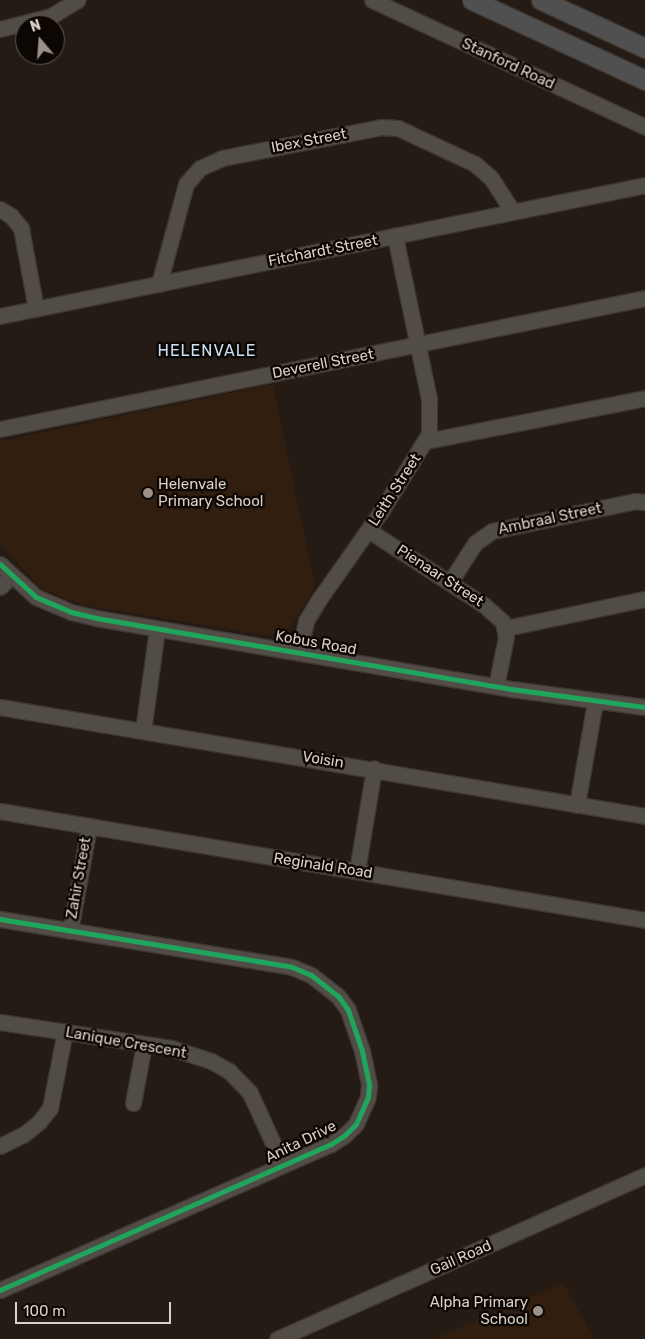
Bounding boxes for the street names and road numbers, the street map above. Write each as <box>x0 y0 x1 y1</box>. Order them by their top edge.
street label: Stanford Road <box>459 35 557 93</box>
street label: Ibex Street <box>270 125 348 157</box>
street label: Fitchardt Street <box>267 232 379 270</box>
street label: Deverell Street <box>271 345 375 383</box>
street label: Leith Street <box>365 451 425 529</box>
street label: Ambraal Street <box>497 499 603 539</box>
street label: Pienaar Street <box>393 541 487 611</box>
street label: Kobus Road <box>274 627 358 659</box>
street label: Voisin <box>301 748 345 772</box>
street label: Zahir Street <box>63 836 95 920</box>
street label: Reginald Road <box>272 849 374 883</box>
street label: Lanique Crescent <box>64 1023 188 1063</box>
street label: Anita Drive <box>263 1117 339 1167</box>
street label: Gail Road <box>428 1237 494 1279</box>

